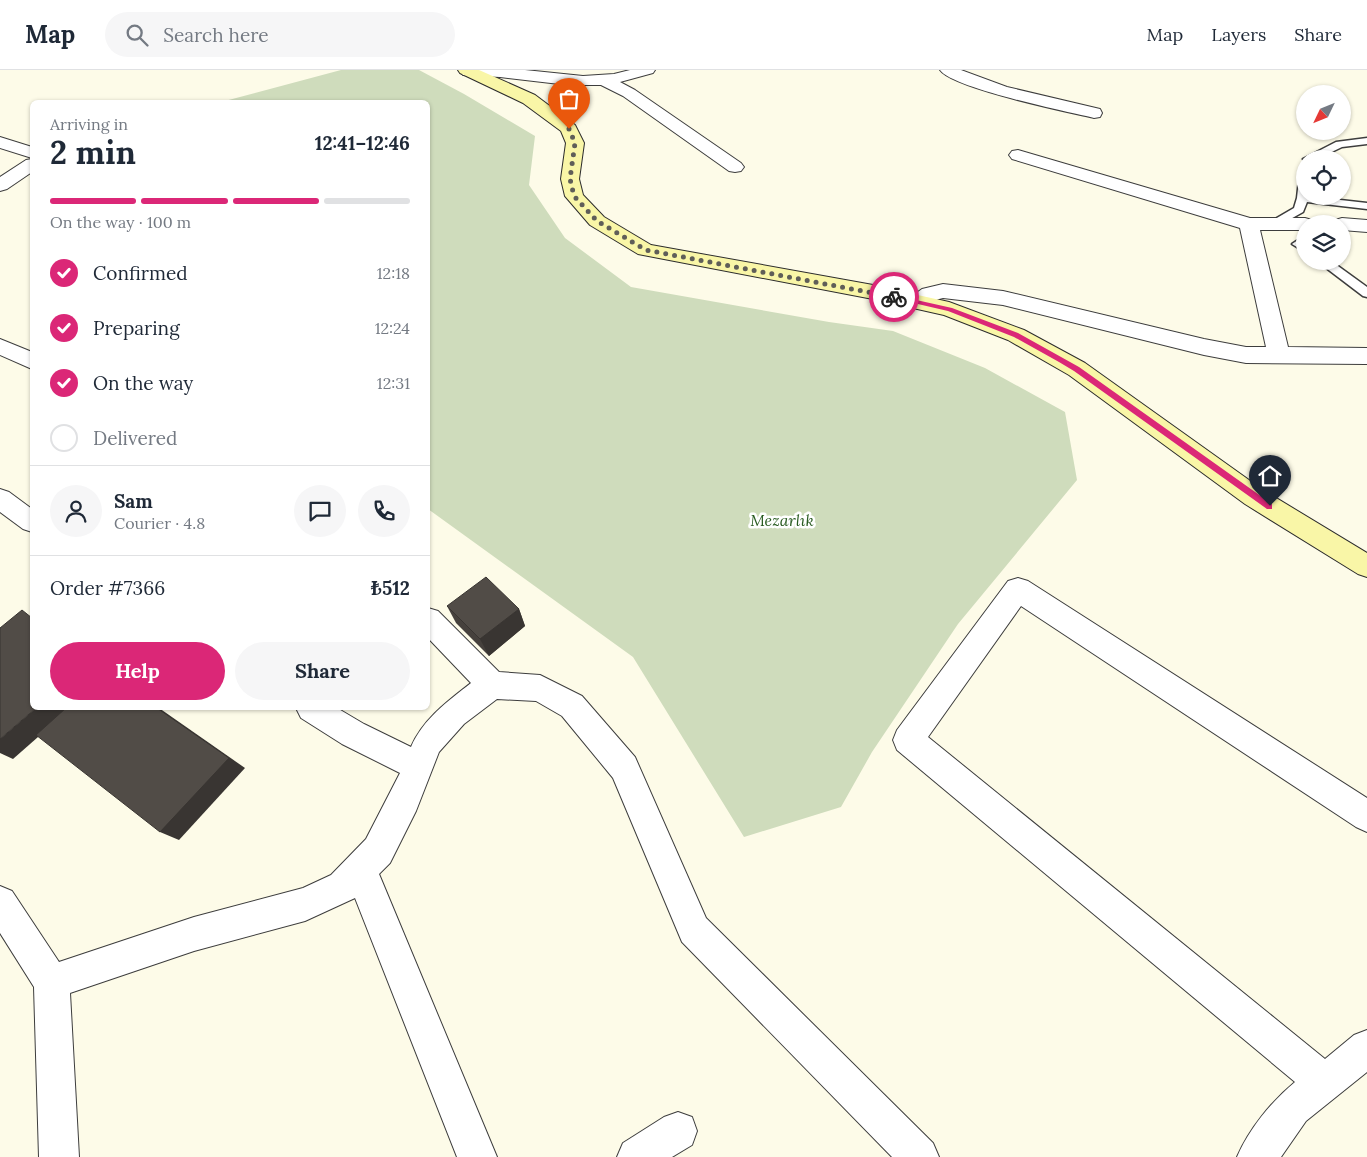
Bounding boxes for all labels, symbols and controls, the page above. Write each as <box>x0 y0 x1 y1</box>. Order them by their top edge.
search box <box>105 12 455 57</box>
text: Map <box>25 19 75 50</box>
icon: search <box>123 21 151 49</box>
text: Search here <box>163 23 269 47</box>
text: Map <box>1147 23 1183 46</box>
text: Layers <box>1211 23 1266 46</box>
text: Share <box>1294 23 1342 46</box>
pin <box>548 78 590 129</box>
icon: bag <box>555 85 583 113</box>
north arrow <box>1296 85 1351 140</box>
map controls <box>1296 85 1351 270</box>
text: Arriving in <box>50 114 128 134</box>
text: 12:41–12:46 <box>315 131 410 155</box>
text: 2 min <box>50 132 136 173</box>
button: locate <box>1296 150 1351 205</box>
text: On the way · 100 m <box>50 212 191 232</box>
button: layers <box>1296 215 1351 270</box>
icon: check <box>50 259 78 287</box>
text: Confirmed <box>93 261 188 285</box>
text: 12:18 <box>377 263 410 283</box>
courier <box>869 272 919 322</box>
icon: bike <box>880 283 908 311</box>
icon: check <box>50 314 78 342</box>
text: Preparing <box>93 316 180 340</box>
text: 12:24 <box>375 318 410 338</box>
icon: check <box>50 369 78 397</box>
text: On the way <box>93 371 193 395</box>
text: 12:31 <box>377 373 410 393</box>
text: Delivered <box>93 426 177 450</box>
pin <box>1249 455 1291 506</box>
icon: home <box>1256 462 1284 490</box>
button: person <box>50 485 102 537</box>
button: chat <box>294 485 346 537</box>
button: phone <box>358 485 410 537</box>
text: Sam <box>114 489 153 513</box>
park label: Mezarlık <box>750 510 814 530</box>
text: Courier · 4.8 <box>114 513 205 533</box>
text: Order #7366 <box>50 576 165 600</box>
text: ₺512 <box>371 576 410 600</box>
button: Help <box>50 642 225 700</box>
button: Share <box>235 642 410 700</box>

